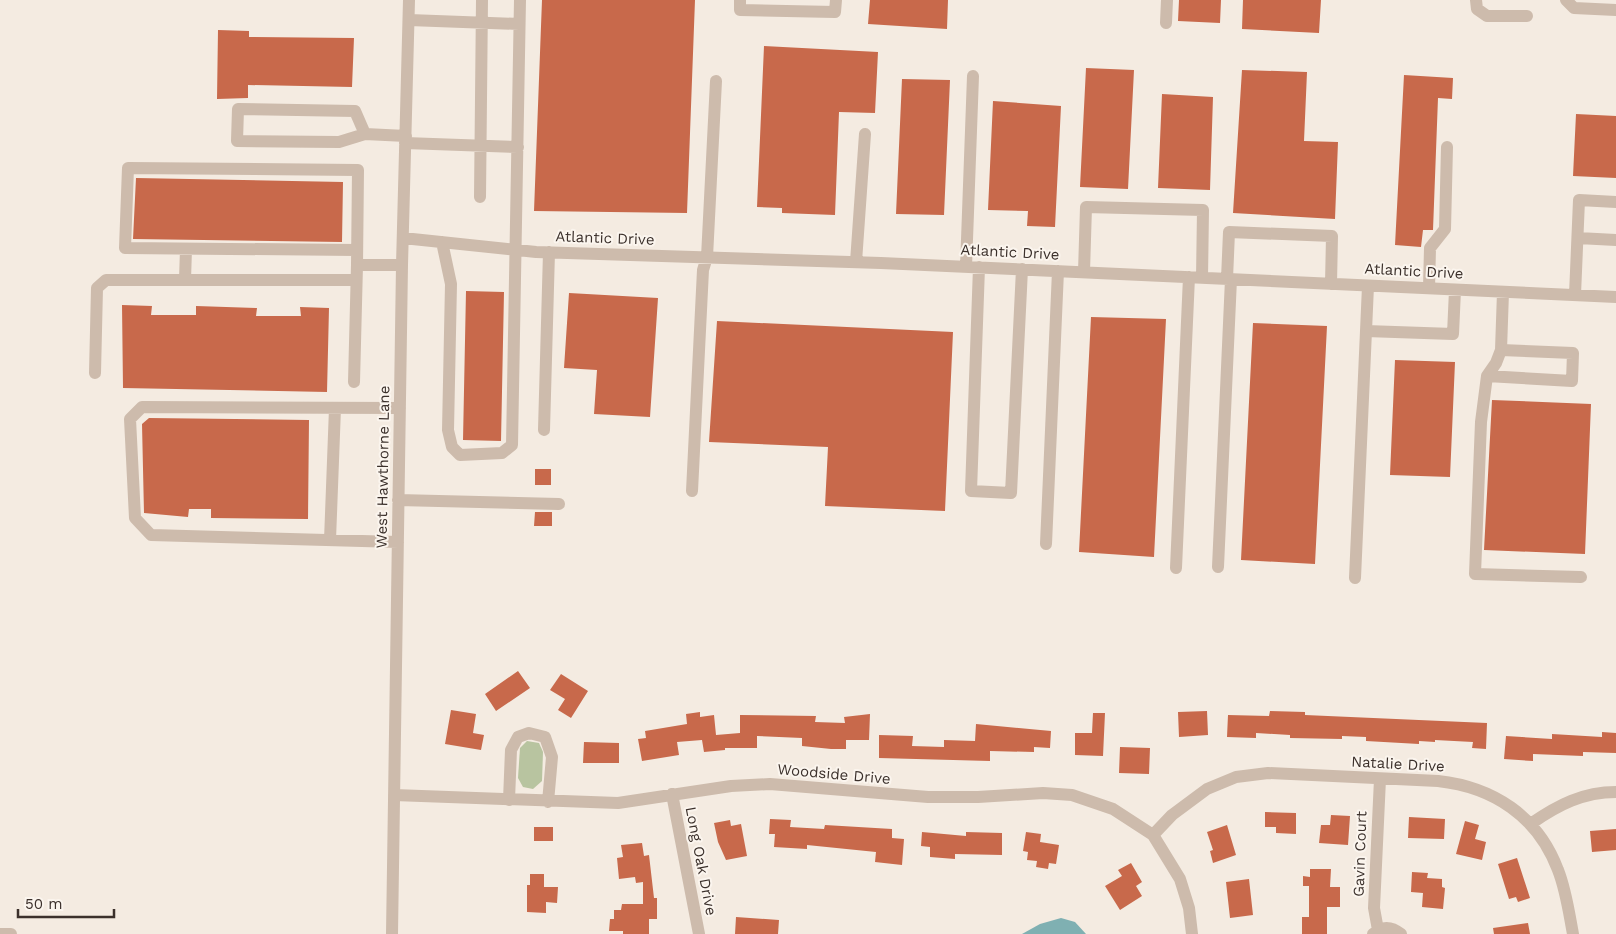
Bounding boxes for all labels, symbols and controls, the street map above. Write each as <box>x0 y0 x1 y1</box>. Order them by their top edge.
street label: Atlantic Drive <box>555 227 655 249</box>
street label: Atlantic Drive <box>960 240 1060 264</box>
street label: Atlantic Drive <box>1364 259 1464 283</box>
street label: West Hawthorne Lane <box>373 385 393 549</box>
street label: Natalie Drive <box>1351 753 1445 775</box>
street label: Woodside Drive <box>777 760 891 788</box>
street label: Long Oak Drive <box>682 805 720 917</box>
street label: Gavin Court <box>1350 810 1371 897</box>
scale bar <box>18 886 114 918</box>
text: 50 m <box>25 895 62 913</box>

